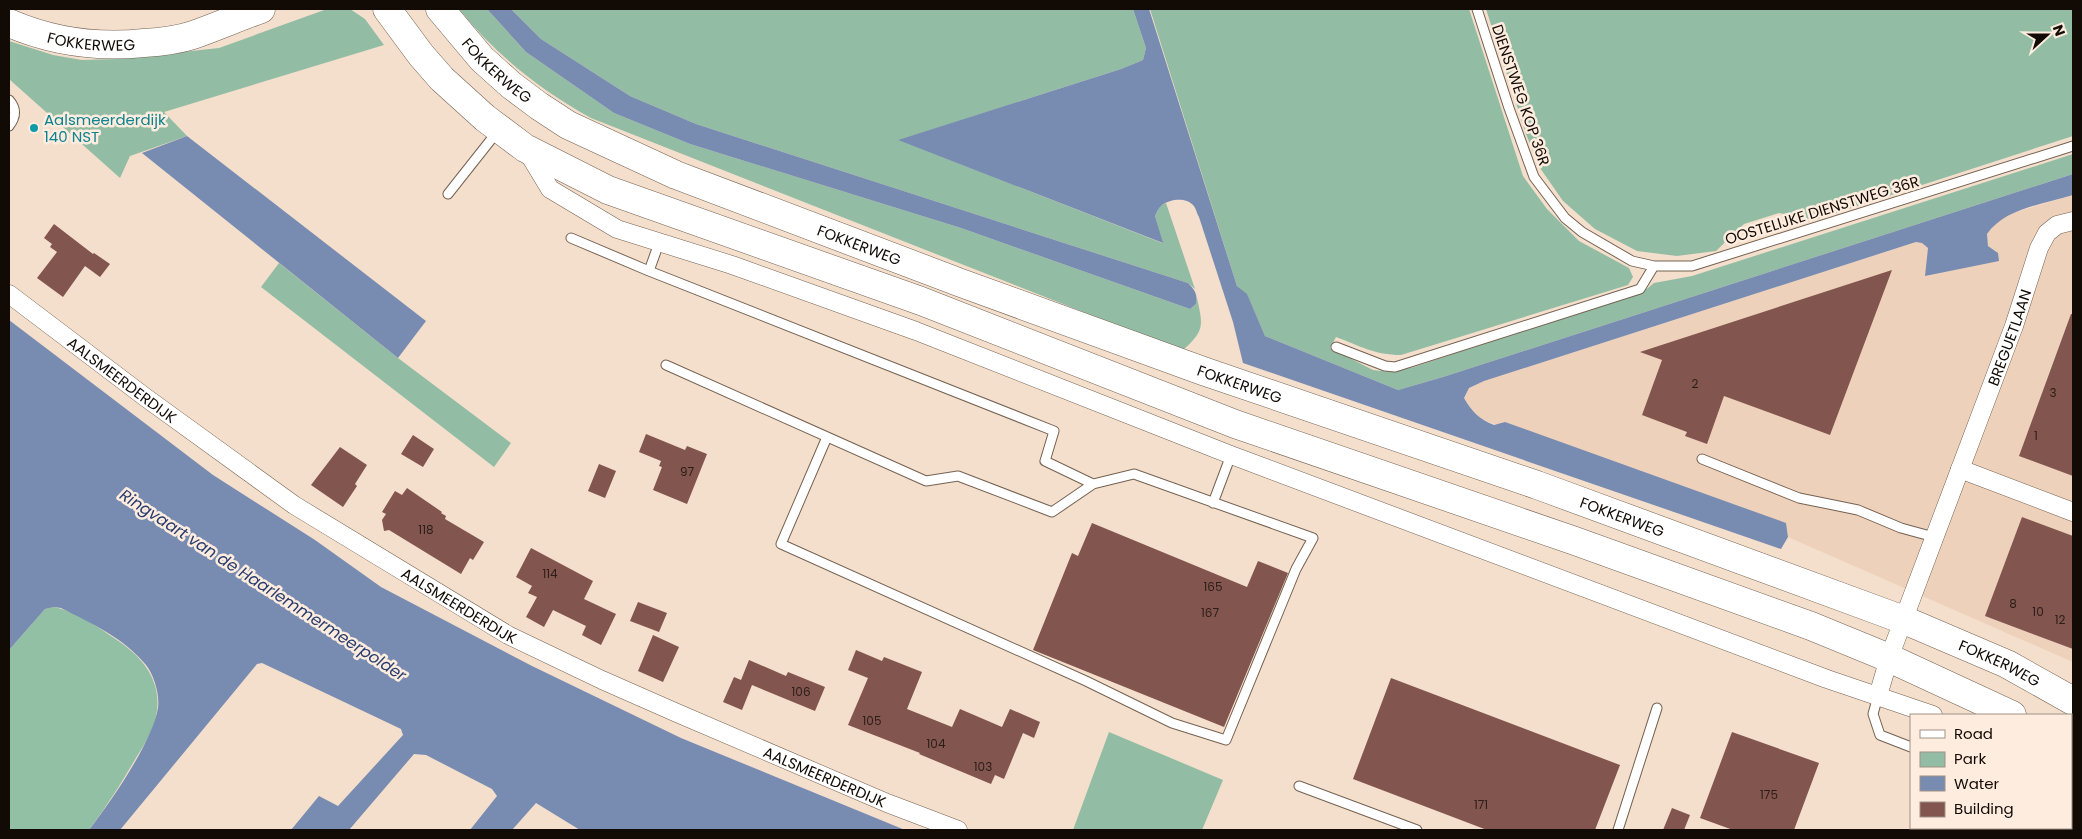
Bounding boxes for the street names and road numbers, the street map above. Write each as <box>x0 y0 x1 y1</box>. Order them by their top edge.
street label: DIENSTWEG KOP 36R <box>1487 21 1555 169</box>
street label: FOKKERWEG <box>45 26 136 55</box>
street label: FOKKERWEG <box>458 33 537 108</box>
street label: OOSTELIJKE DIENSTWEG 36R <box>1722 170 1922 250</box>
street label: FOKKERWEG <box>814 219 905 270</box>
street label: BREGUETLAAN <box>1982 286 2036 388</box>
street label: AALSMEERDERDIJK <box>63 332 181 427</box>
street label: FOKKERWEG <box>1194 359 1285 408</box>
street label: FOKKERWEG <box>1577 491 1668 542</box>
street label: AALSMEERDERDIJK <box>398 562 521 648</box>
street label: FOKKERWEG <box>1956 634 2045 691</box>
street label: AALSMEERDERDIJK <box>760 741 889 812</box>

